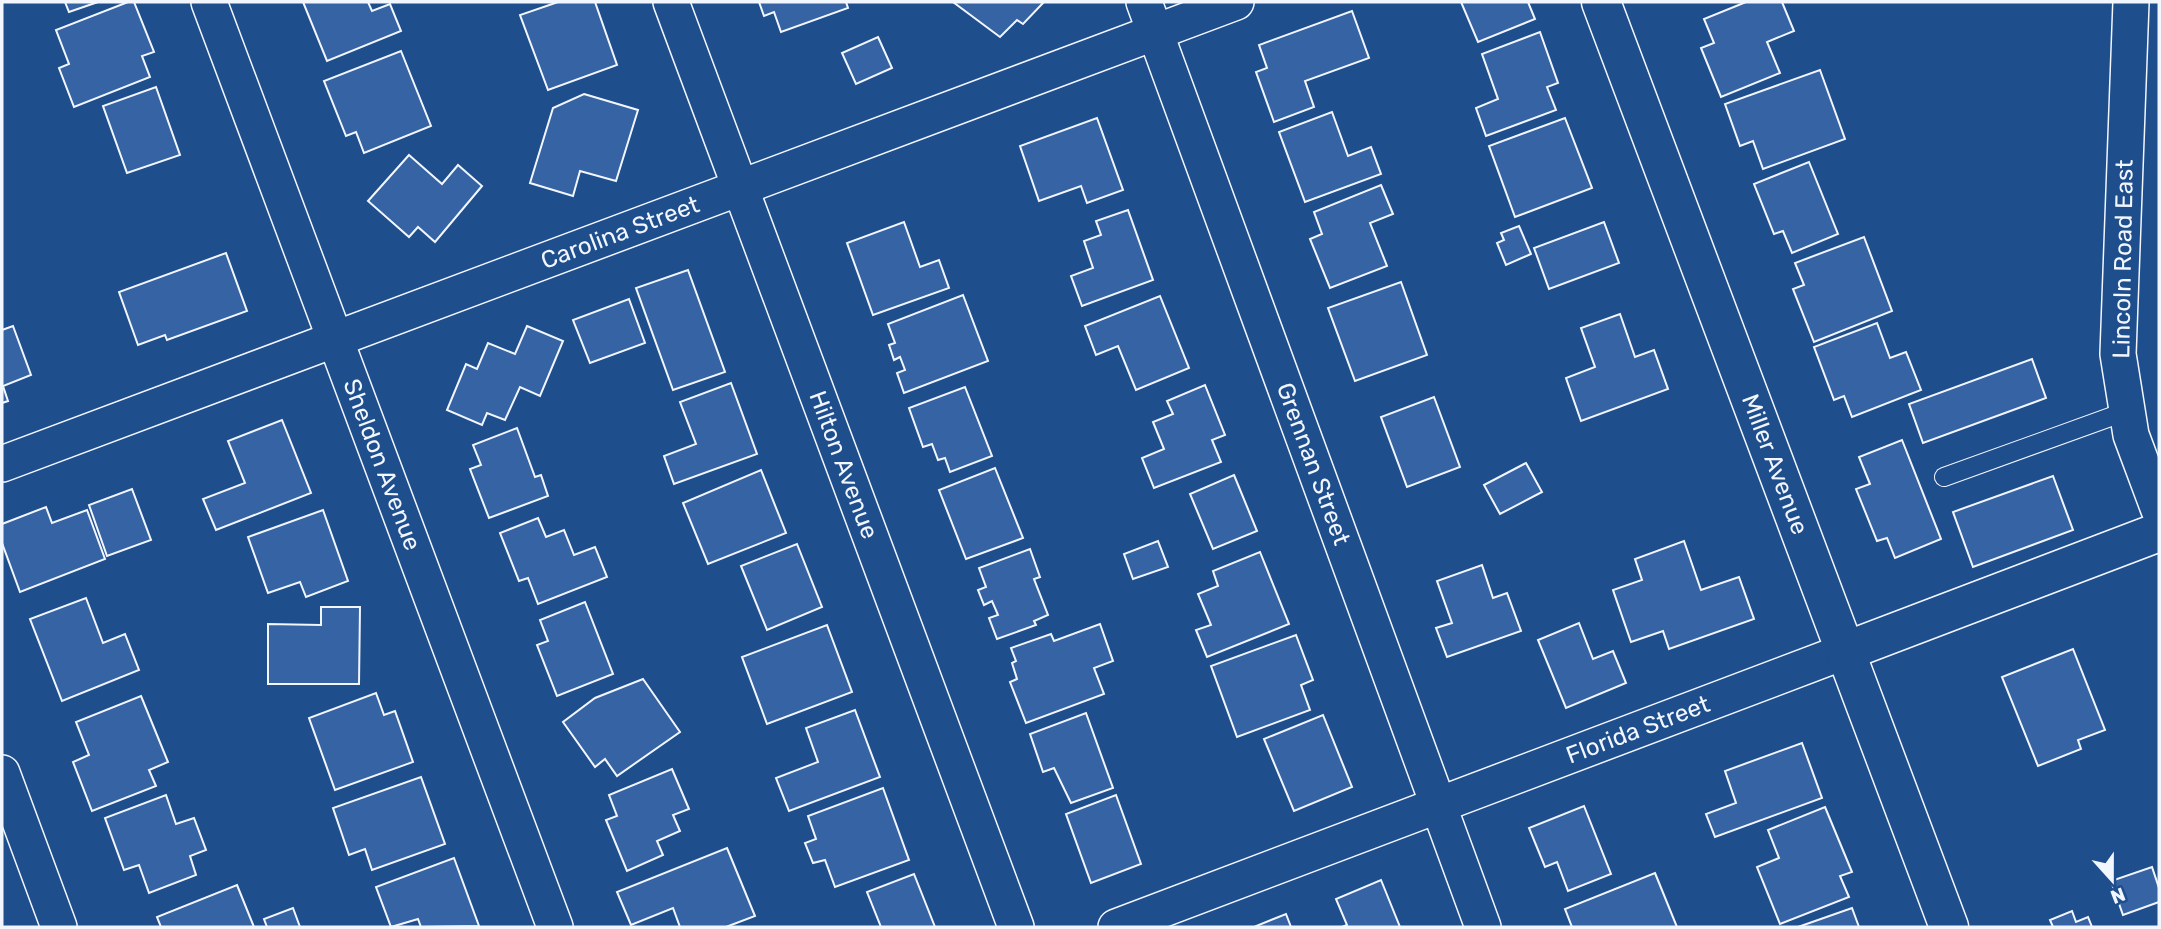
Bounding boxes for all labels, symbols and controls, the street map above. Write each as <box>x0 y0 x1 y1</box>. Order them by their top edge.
street label: Lincoln Road East <box>2107 159 2139 359</box>
street label: Carolina Street <box>537 190 703 275</box>
street label: Sheldon Avenue <box>337 375 427 554</box>
street label: Grennan Street <box>1271 379 1356 549</box>
street label: Hilton Avenue <box>803 387 884 543</box>
street label: Miller Avenue <box>1736 390 1814 539</box>
street label: Florida Street <box>1562 690 1714 770</box>
north arrow <box>2077 845 2147 915</box>
text: N <box>2107 882 2128 909</box>

